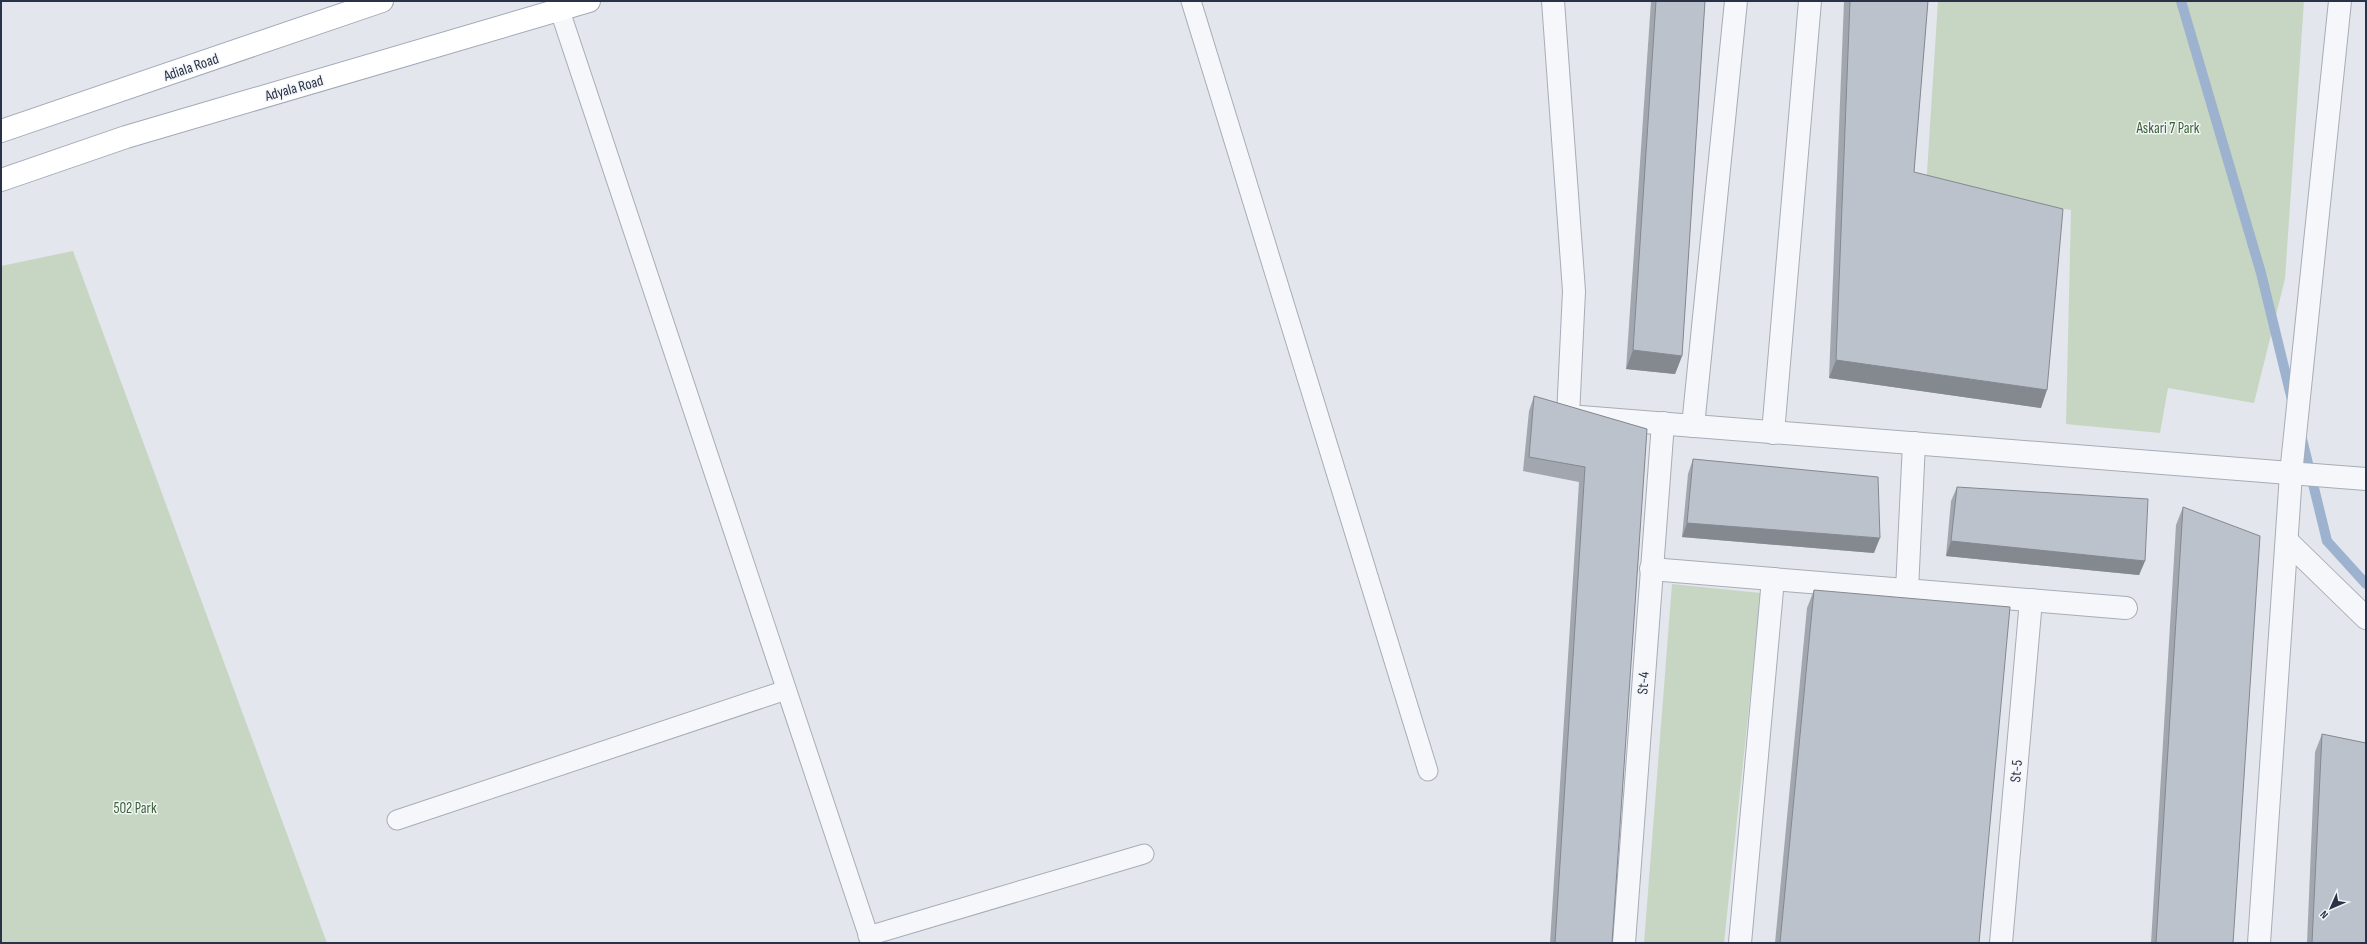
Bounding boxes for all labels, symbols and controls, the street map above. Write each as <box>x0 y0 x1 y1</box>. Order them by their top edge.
street label: Adiala Road <box>160 49 221 86</box>
street label: Adyala Road <box>262 71 325 106</box>
park label: Askari 7 Park <box>2135 119 2200 138</box>
street label: St-4 <box>1633 671 1654 695</box>
street label: St-5 <box>2006 759 2027 783</box>
park label: 502 Park <box>113 799 157 818</box>
north arrow <box>2311 888 2351 928</box>
text: N <box>2318 908 2331 921</box>

